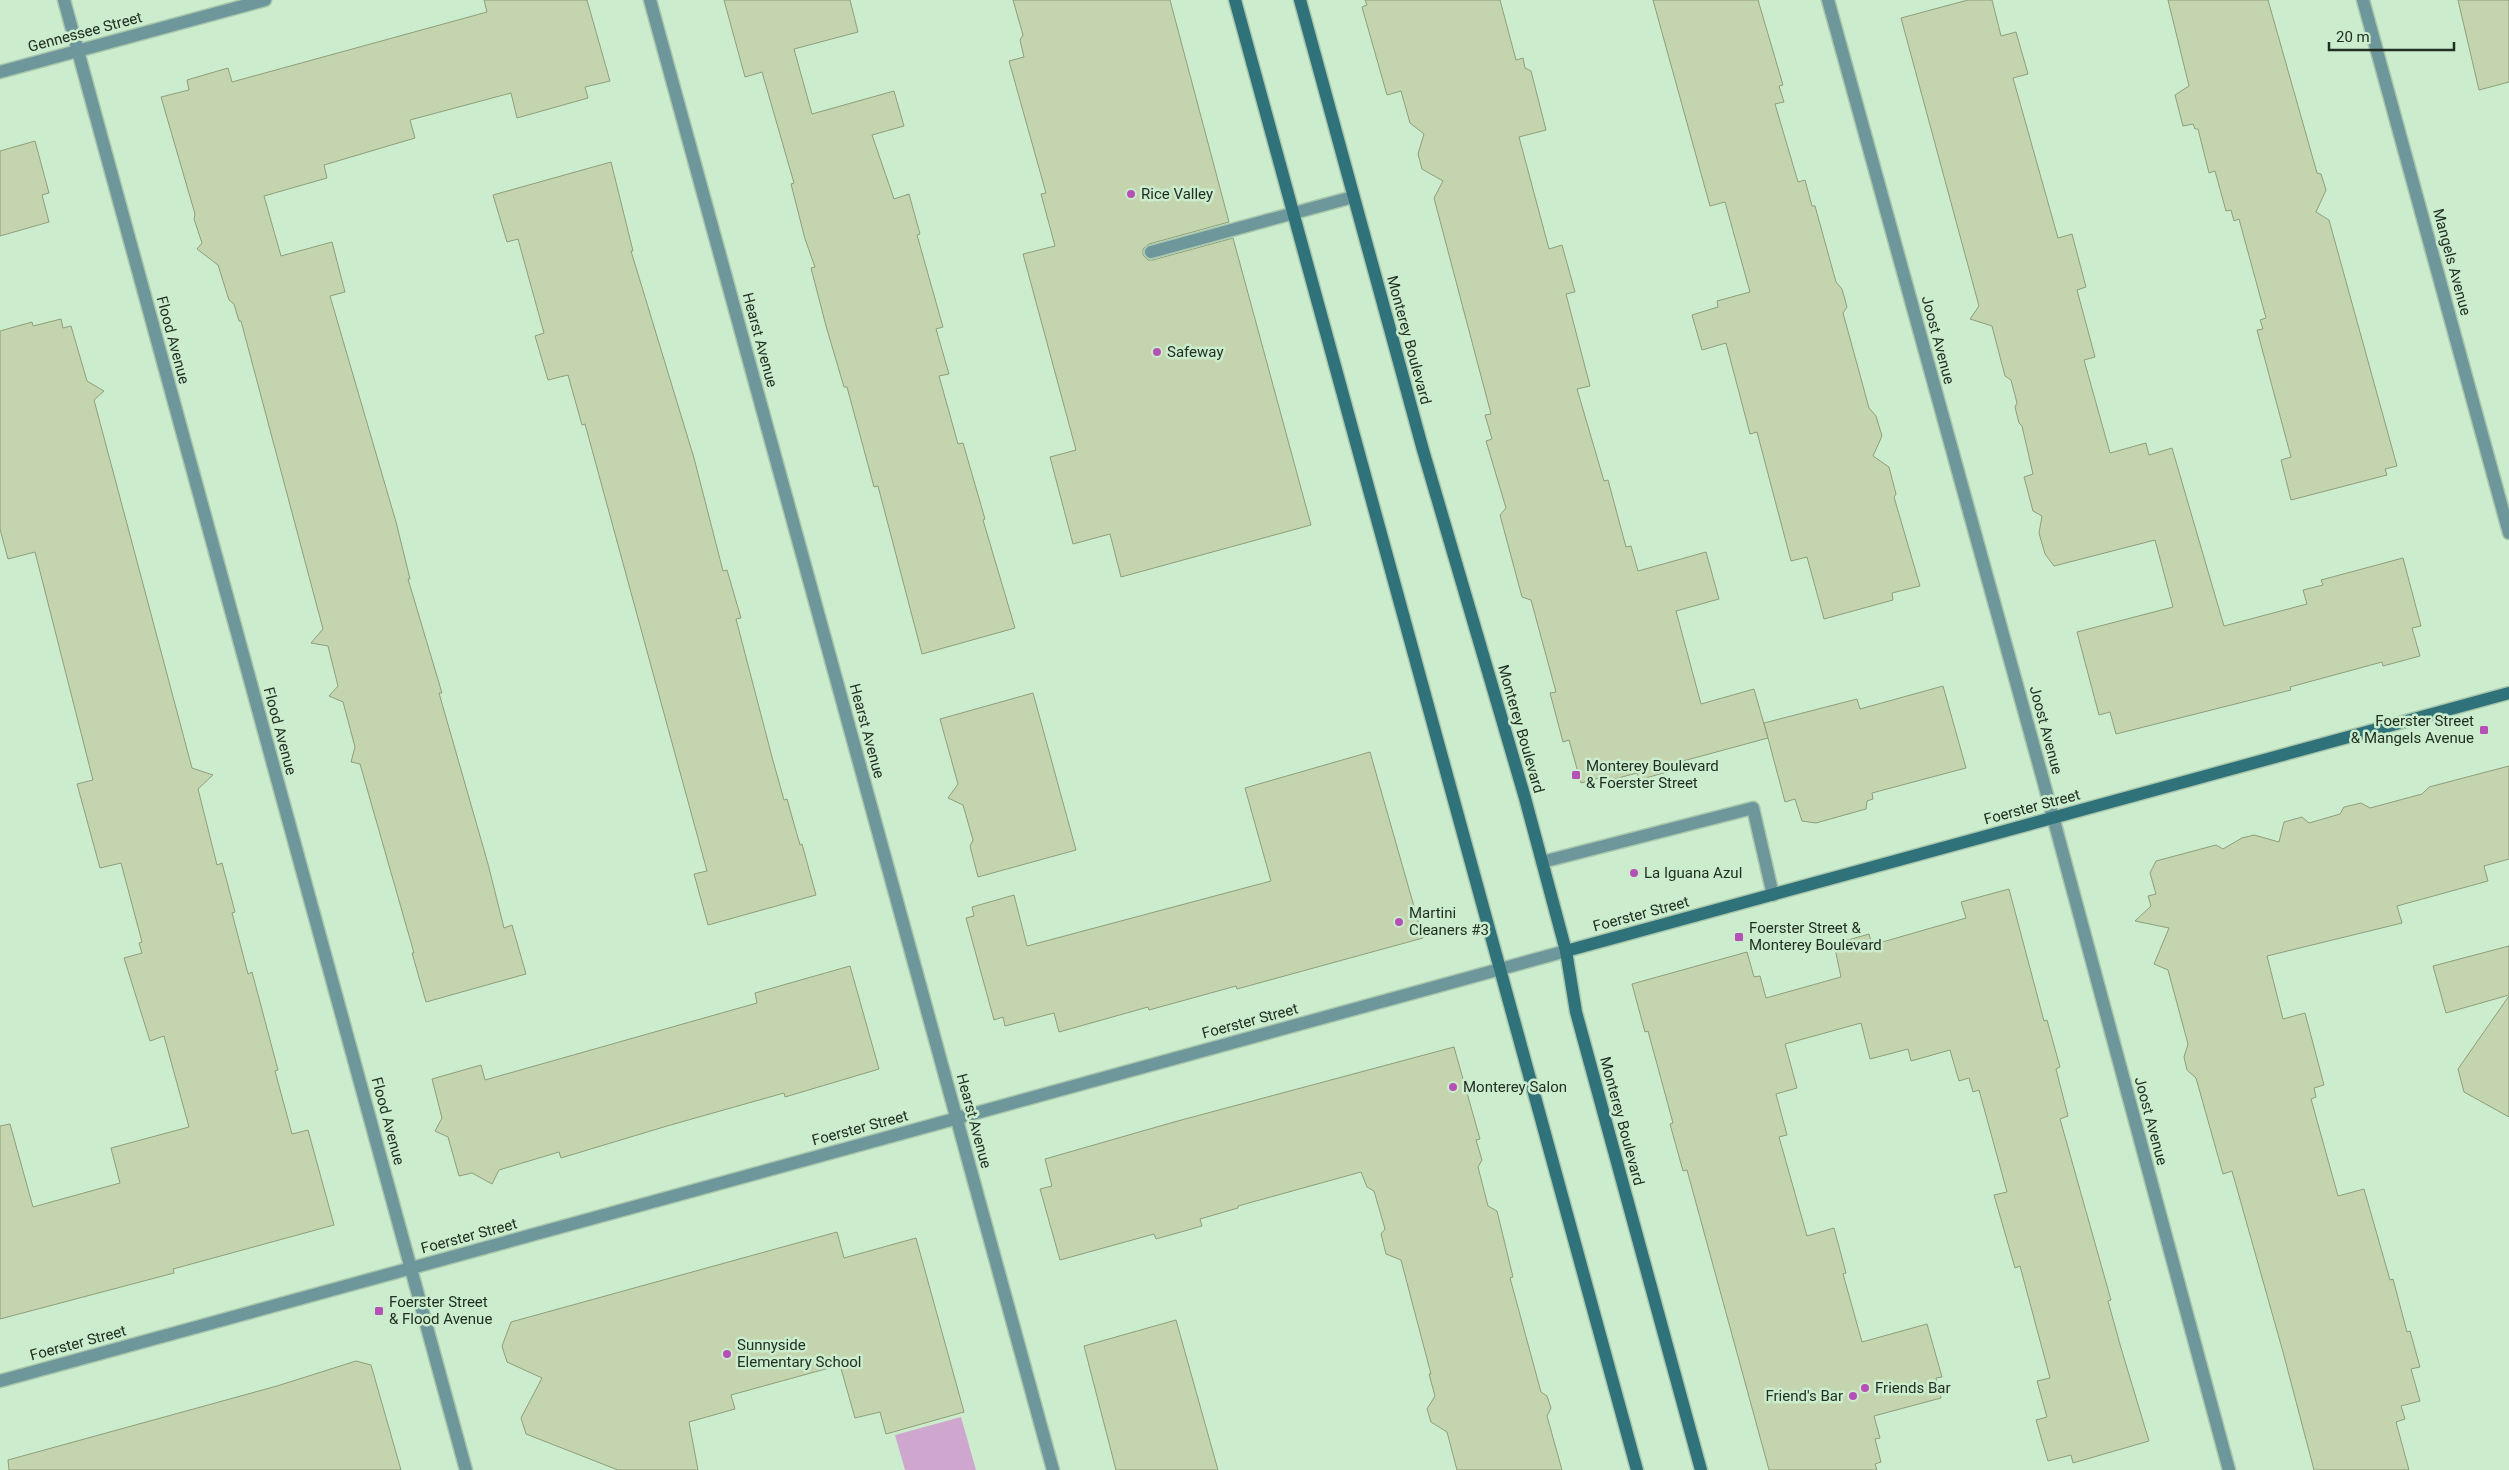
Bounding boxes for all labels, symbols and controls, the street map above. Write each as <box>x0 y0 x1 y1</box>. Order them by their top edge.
street label: Gennessee Street <box>26 8 144 56</box>
scale bar <box>2329 20 2454 52</box>
text: 20 m <box>2336 28 2370 46</box>
place label: Rice Valley <box>1141 185 1213 203</box>
marker: Rice Valley <box>1125 188 1137 200</box>
street label: Mangels Avenue <box>2429 207 2475 318</box>
street label: Monterey Boulevard <box>1383 274 1435 406</box>
street label: Hearst Avenue <box>739 291 781 389</box>
street label: Flood Avenue <box>153 294 193 386</box>
street label: Joost Avenue <box>1918 294 1958 386</box>
place label: Safeway <box>1167 343 1223 361</box>
marker: Safeway <box>1151 346 1163 358</box>
street label: Monterey Boulevard <box>1494 663 1548 795</box>
street label: Hearst Avenue <box>846 682 888 780</box>
street label: Joost Avenue <box>2026 684 2066 776</box>
street label: Flood Avenue <box>260 685 300 777</box>
place label: Foerster Street & Mangels Avenue <box>2351 712 2474 747</box>
marker: Foerster Street & Mangels Avenue <box>2478 724 2490 736</box>
place label: Monterey Boulevard & Foerster Street <box>1586 757 1719 792</box>
marker: Monterey Boulevard & Foerster Street <box>1570 769 1582 781</box>
street label: Foerster Street <box>1982 786 2082 828</box>
place label: La Iguana Azul <box>1644 864 1742 882</box>
marker: La Iguana Azul <box>1628 867 1640 879</box>
street label: Foerster Street <box>1591 893 1691 935</box>
place label: Martini Cleaners #3 <box>1409 904 1489 939</box>
marker: Martini Cleaners #3 <box>1393 916 1405 928</box>
place label: Foerster Street & Monterey Boulevard <box>1749 919 1882 954</box>
marker: Foerster Street & Monterey Boulevard <box>1733 931 1745 943</box>
street label: Foerster Street <box>1200 1000 1300 1042</box>
street label: Monterey Boulevard <box>1596 1055 1648 1187</box>
street label: Hearst Avenue <box>953 1072 995 1170</box>
street label: Flood Avenue <box>368 1075 408 1167</box>
street label: Joost Avenue <box>2131 1075 2171 1167</box>
place label: Monterey Salon <box>1463 1078 1567 1096</box>
marker: Monterey Salon <box>1447 1081 1459 1093</box>
street label: Foerster Street <box>810 1107 910 1149</box>
street label: Foerster Street <box>419 1215 519 1257</box>
place label: Foerster Street & Flood Avenue <box>389 1293 492 1328</box>
marker: Foerster Street & Flood Avenue <box>373 1305 385 1317</box>
street label: Foerster Street <box>28 1322 128 1364</box>
place label: Sunnyside Elementary School <box>737 1336 861 1371</box>
marker: Sunnyside Elementary School <box>721 1348 733 1360</box>
place label: Friends Bar <box>1875 1379 1951 1397</box>
marker: Friends Bar <box>1859 1382 1871 1394</box>
place label: Friend's Bar <box>1765 1387 1843 1405</box>
marker: Friend's Bar <box>1847 1390 1859 1402</box>

